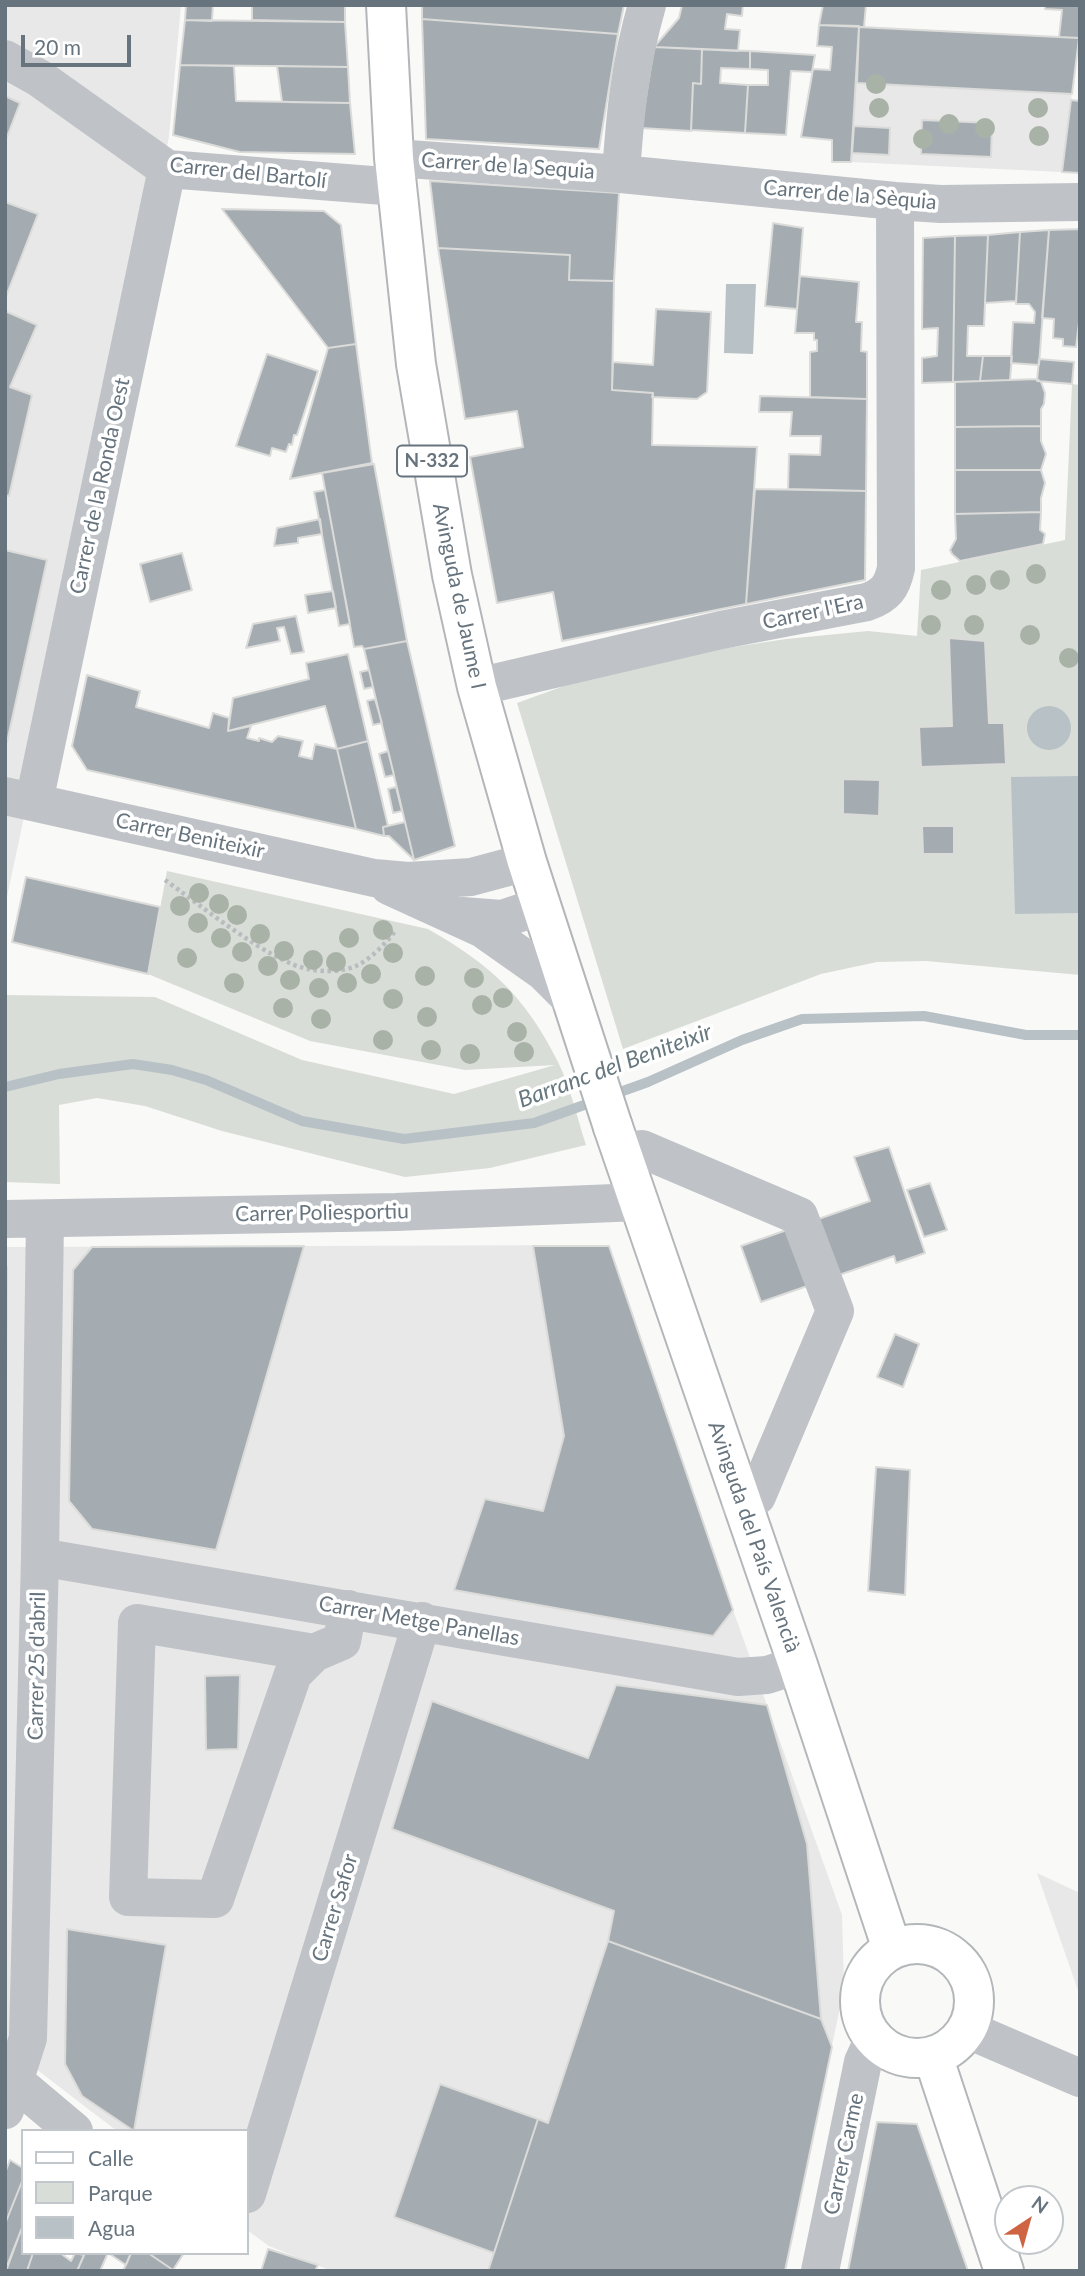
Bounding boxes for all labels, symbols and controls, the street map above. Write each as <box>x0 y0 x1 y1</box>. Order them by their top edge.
scale bar <box>24 21 135 65</box>
text: 20 m <box>34 34 81 59</box>
street label: Carrer de la Sequia <box>420 147 596 185</box>
street label: Carrer del Bartolí <box>168 152 328 194</box>
street label: Carrer de la Sèquia <box>762 175 938 215</box>
street label: Carrer de la Ronda Oest <box>65 376 135 596</box>
road number: N-332 <box>397 446 467 476</box>
street label: Avinguda de Jaume I <box>427 501 491 691</box>
street label: Carrer l'Era <box>760 589 866 635</box>
street label: Carrer Beniteixir <box>113 808 267 864</box>
water label: Barranc del Beniteixir <box>514 1018 716 1114</box>
street label: Carrer Poliesportiu <box>235 1199 409 1227</box>
street label: Avinguda del País Valencià <box>703 1418 805 1656</box>
street label: Carrer 25 d'abril <box>23 1591 51 1741</box>
street label: Carrer Metge Panellas <box>317 1591 521 1651</box>
street label: Carrer Safor <box>307 1851 363 1965</box>
street label: Carrer Carme <box>819 2091 869 2217</box>
legend <box>21 2129 248 2255</box>
text: Calle <box>88 2145 133 2170</box>
text: Parque <box>88 2180 153 2205</box>
north arrow <box>994 2185 1064 2255</box>
text: N <box>1028 2191 1053 2218</box>
text: Agua <box>88 2215 135 2240</box>

